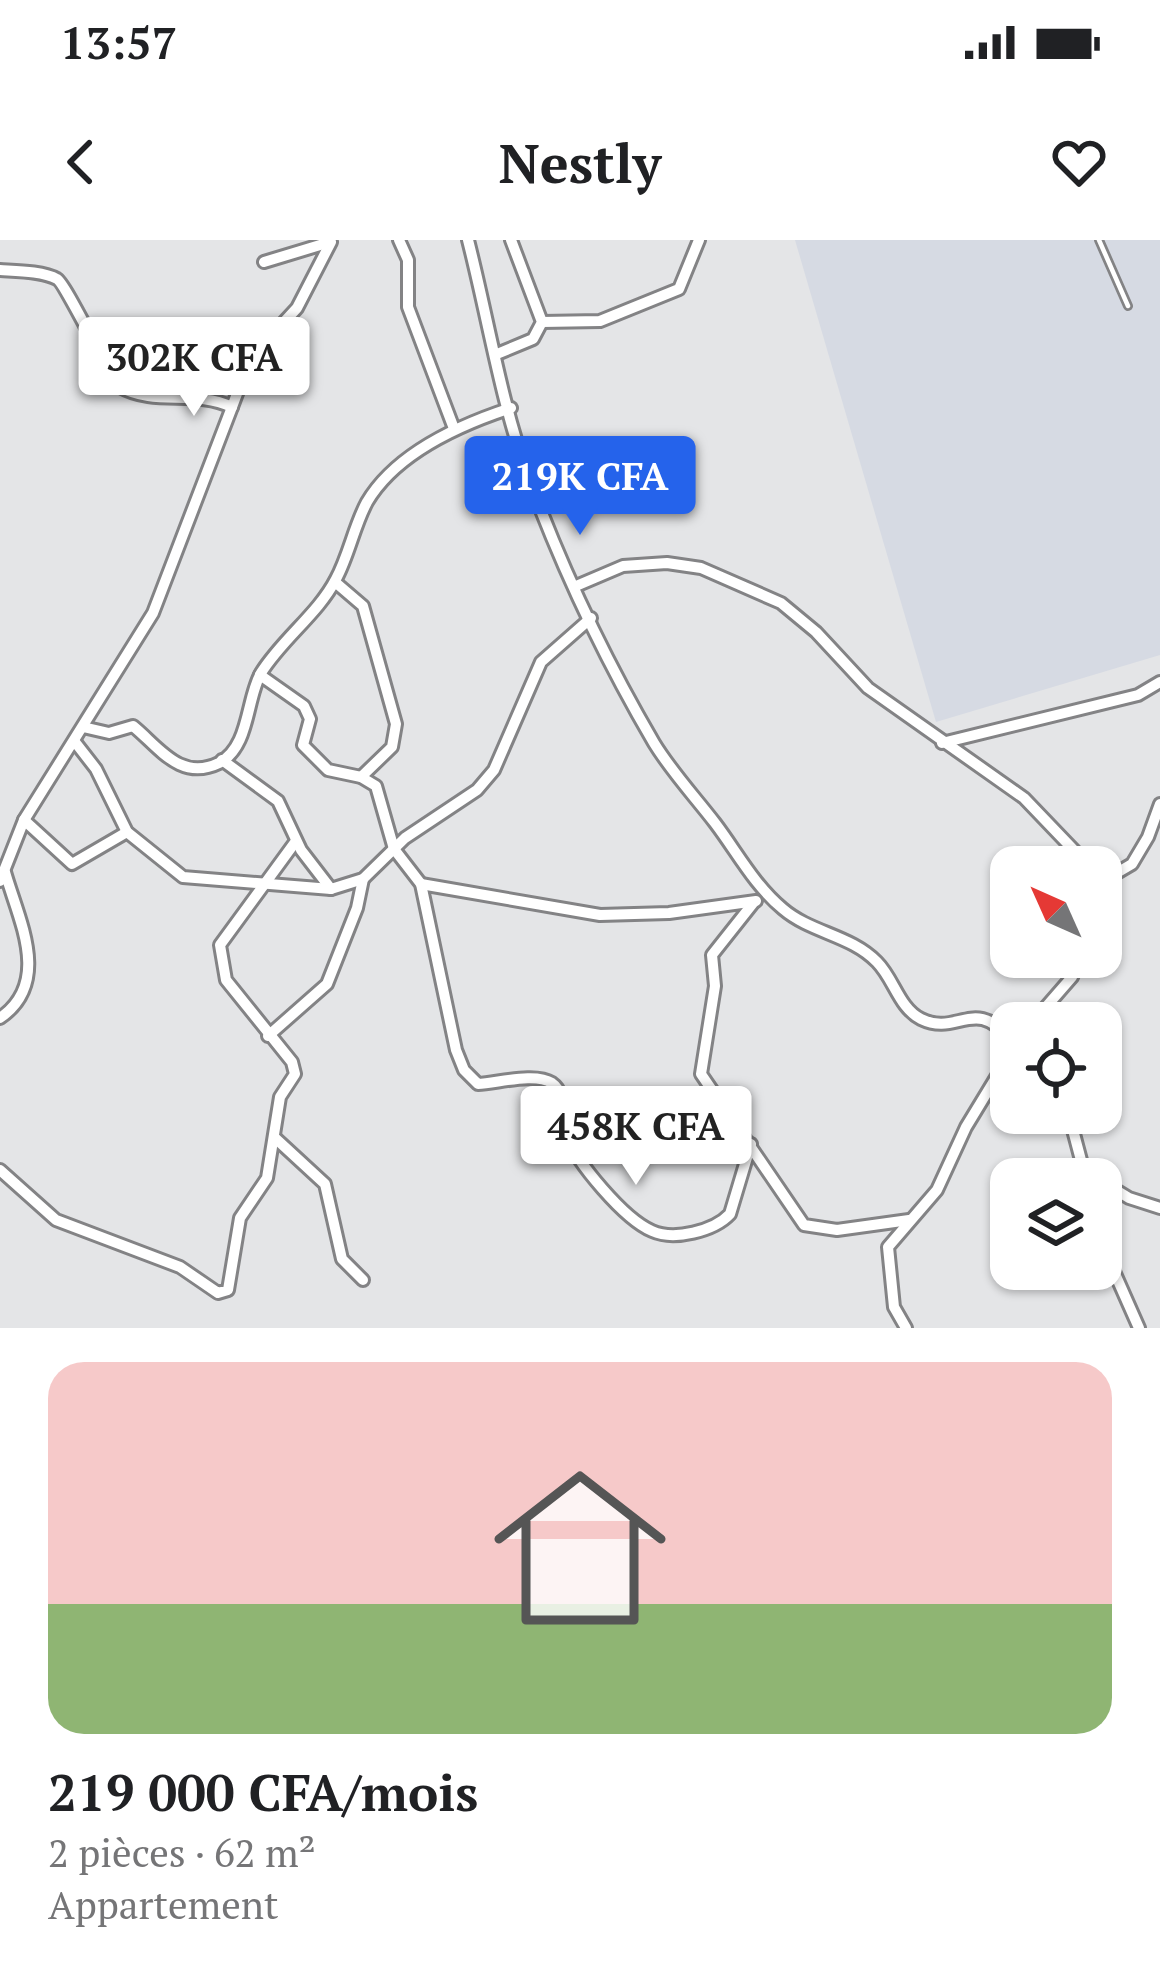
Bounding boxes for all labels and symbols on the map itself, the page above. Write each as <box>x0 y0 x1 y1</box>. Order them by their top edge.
pin: 302K CFA <box>70 317 318 419</box>
pin: 219K CFA <box>456 436 704 538</box>
north arrow <box>990 846 1122 978</box>
pin: 458K CFA <box>512 1086 760 1188</box>

